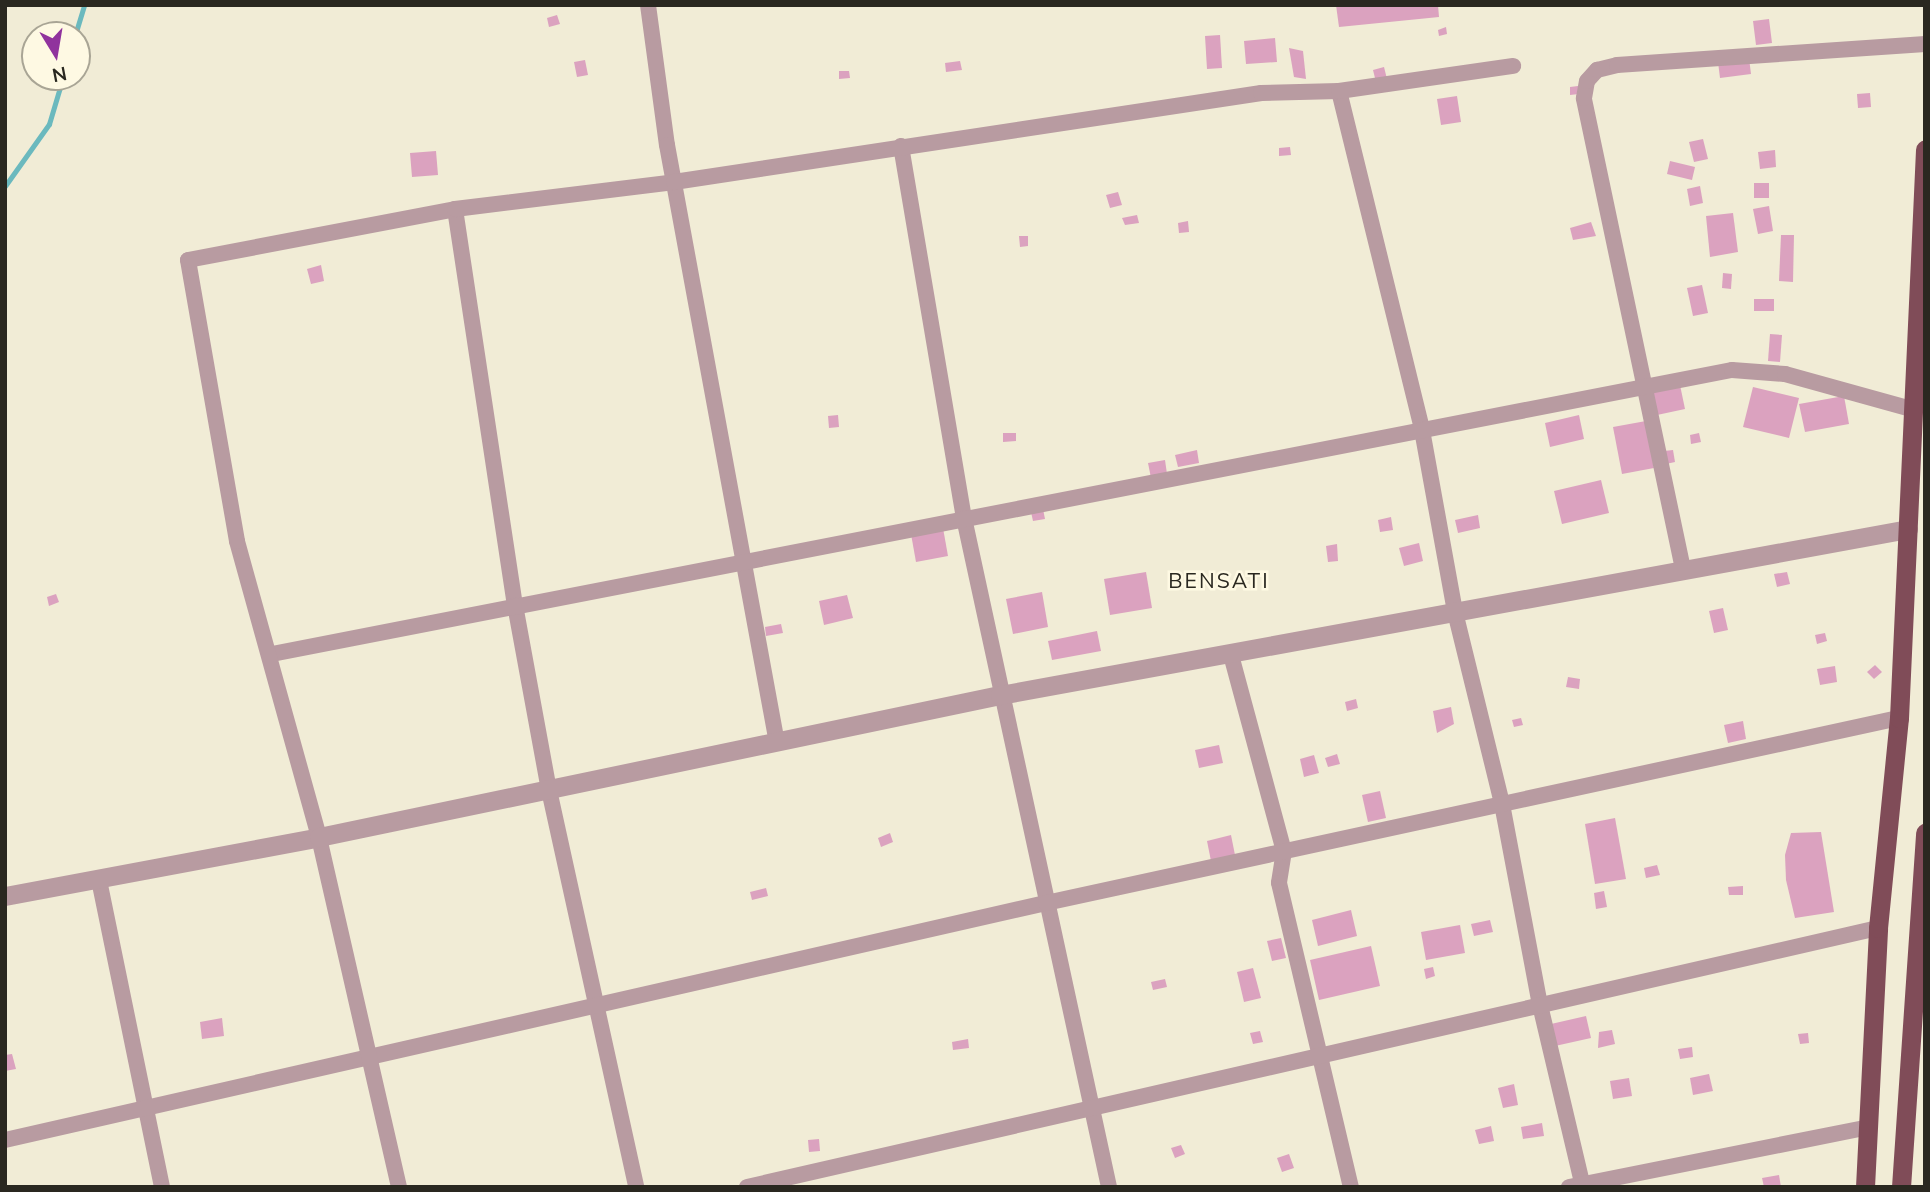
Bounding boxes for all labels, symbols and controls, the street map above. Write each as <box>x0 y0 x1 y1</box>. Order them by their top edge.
north arrow <box>21 21 91 91</box>
text: N <box>50 61 69 88</box>
district label: BENSATI <box>1169 567 1269 593</box>

